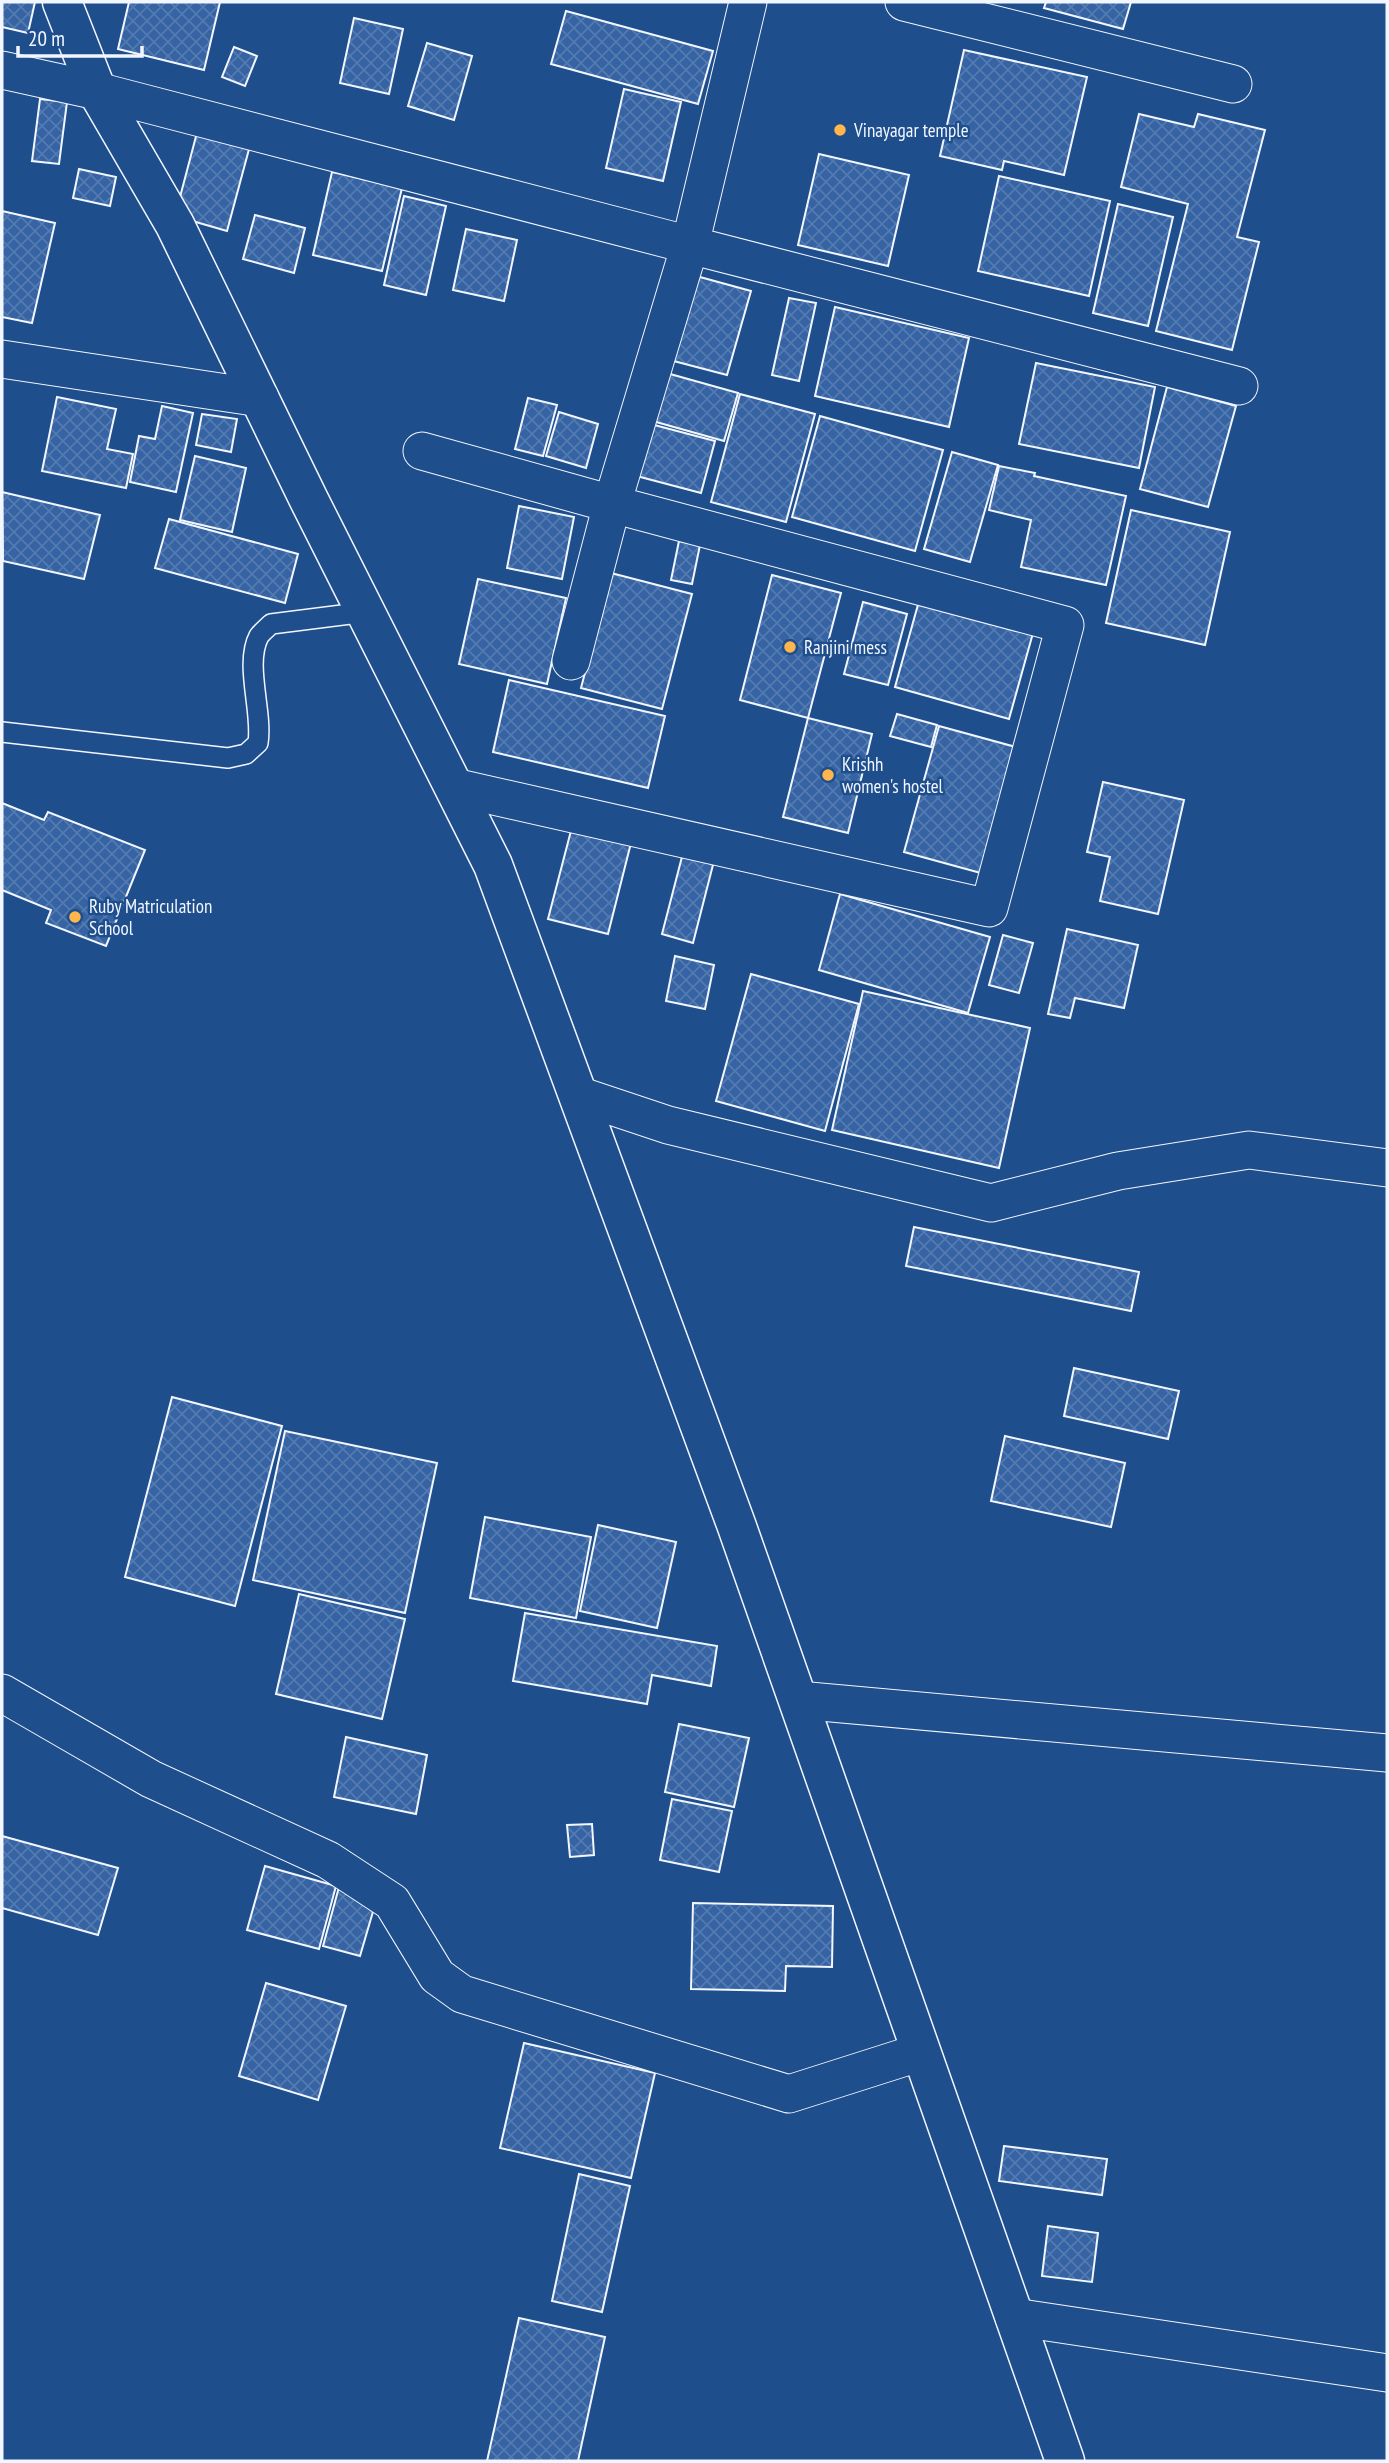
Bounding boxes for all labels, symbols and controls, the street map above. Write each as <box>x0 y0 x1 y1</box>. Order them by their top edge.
scale bar <box>18 14 142 58</box>
text: 20 m <box>28 25 65 52</box>
place label: Vinayagar temple <box>853 118 969 142</box>
marker: Vinayagar temple <box>832 122 848 138</box>
place label: Ranjini mess <box>804 635 887 659</box>
marker: Ranjini mess <box>782 639 798 655</box>
place label: Krishh women's hostel <box>842 752 944 798</box>
marker: Krishh women's hostel <box>820 767 836 783</box>
place label: Ruby Matriculation School <box>89 894 212 940</box>
marker: Ruby Matriculation School <box>67 909 83 925</box>

